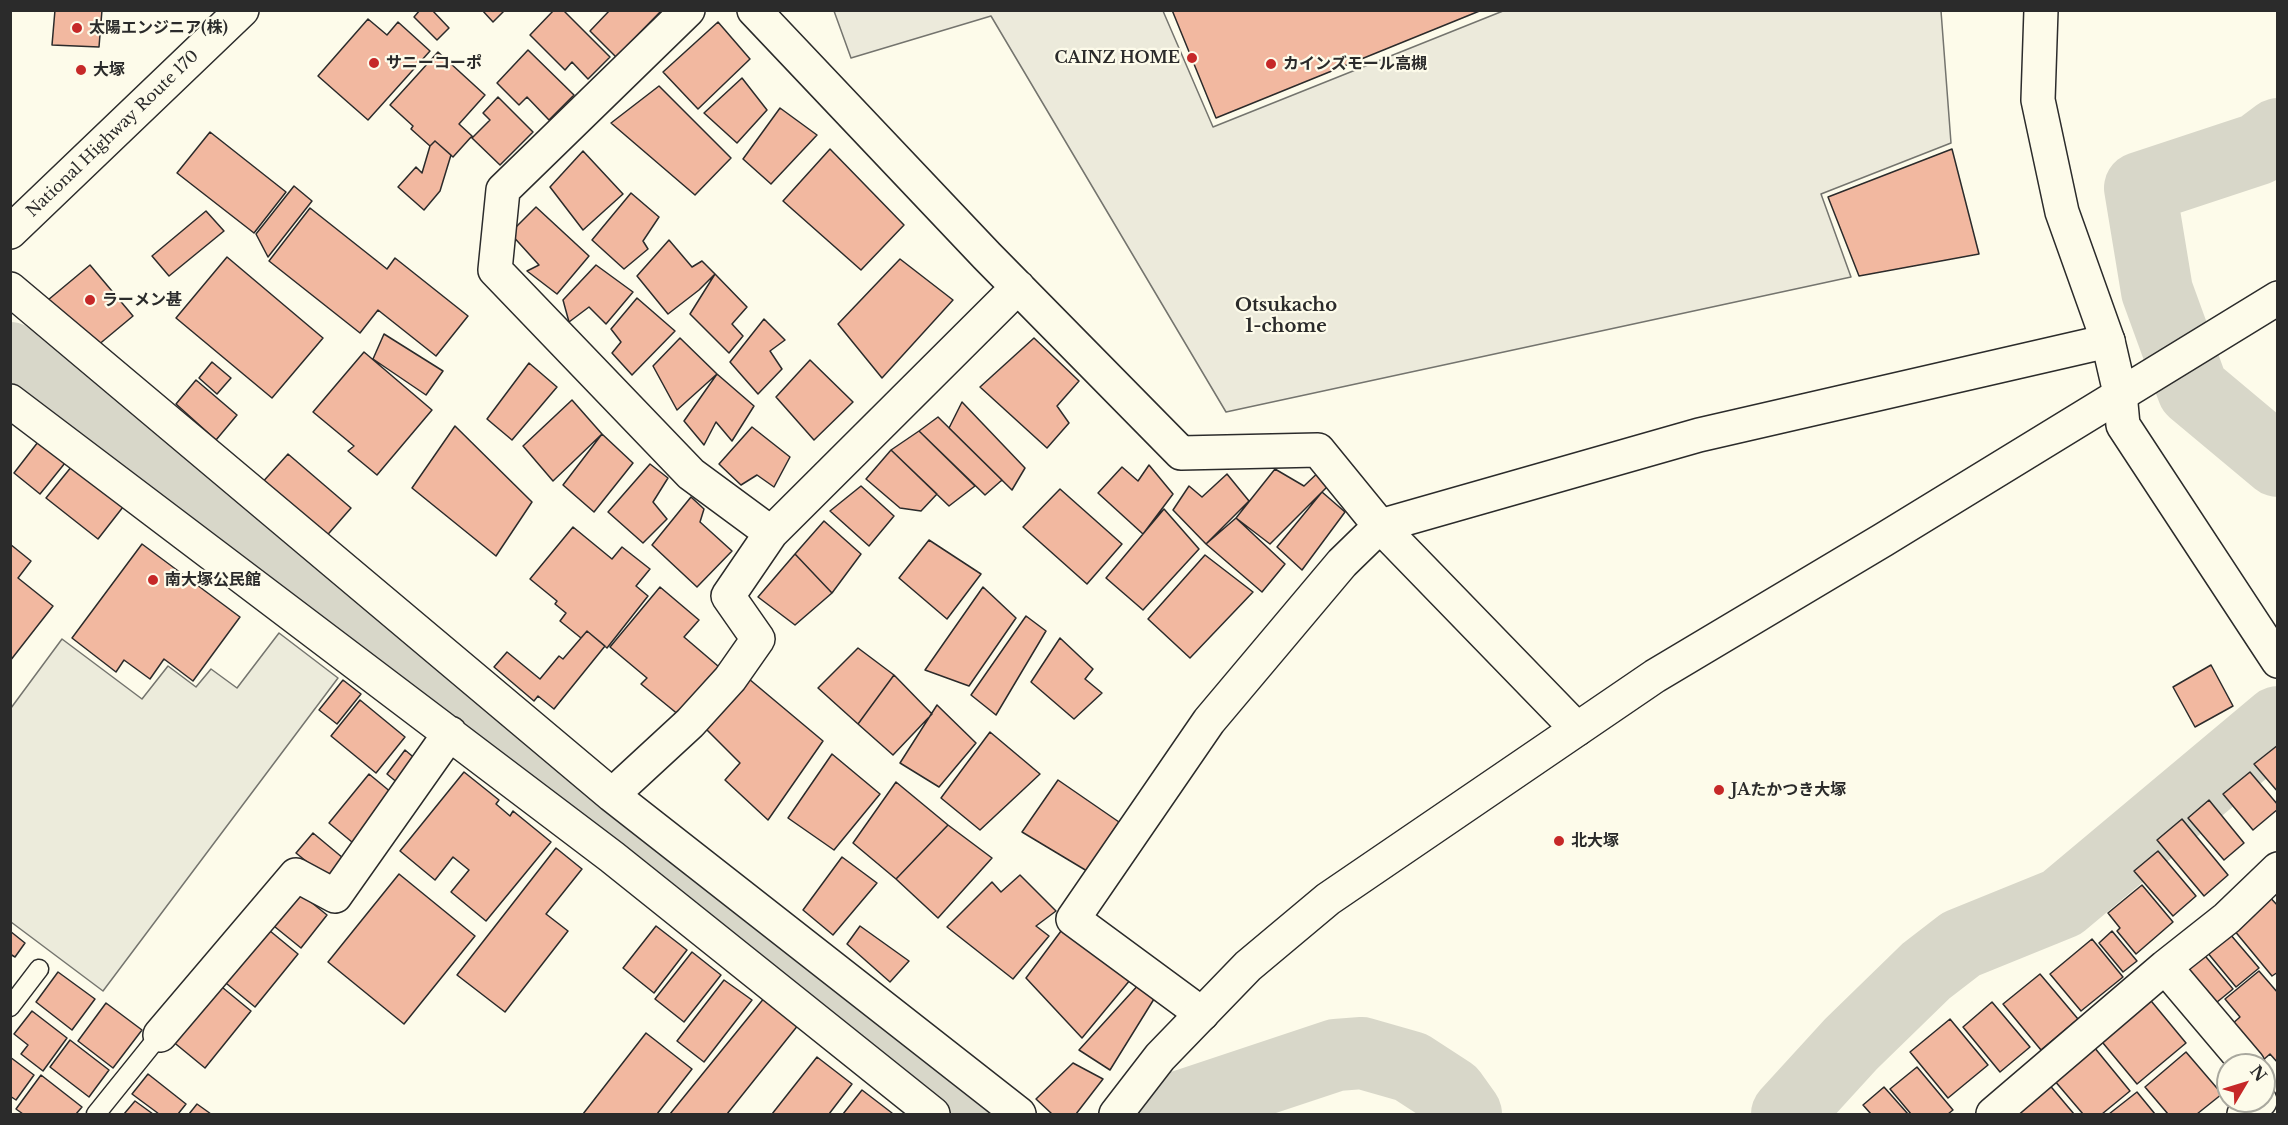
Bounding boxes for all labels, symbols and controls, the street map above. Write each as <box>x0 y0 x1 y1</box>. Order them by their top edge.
place label: 太陽エンジニア(株) <box>89 18 228 38</box>
marker: 太陽エンジニア(株) <box>70 21 84 35</box>
street label: National Highway Route 170 <box>23 47 203 221</box>
place label: CAINZ HOME <box>1055 48 1180 68</box>
marker: CAINZ HOME <box>1185 51 1199 65</box>
place label: サニーコーポ <box>386 53 482 73</box>
place label: カインズモール高槻 <box>1283 54 1427 74</box>
marker: サニーコーポ <box>367 56 381 70</box>
marker: カインズモール高槻 <box>1264 57 1278 71</box>
place label: 大塚 <box>93 60 125 80</box>
marker: 大塚 <box>74 63 88 77</box>
place label: ラーメン甚 <box>102 290 182 310</box>
marker: ラーメン甚 <box>83 293 97 307</box>
district label: Otsukacho 1-chome <box>1235 295 1337 338</box>
place label: 南大塚公民館 <box>165 570 261 590</box>
marker: 南大塚公民館 <box>146 573 160 587</box>
place label: JAたかつき大塚 <box>1731 780 1846 800</box>
marker: JAたかつき大塚 <box>1712 783 1726 797</box>
place label: 北大塚 <box>1571 831 1619 851</box>
marker: 北大塚 <box>1552 834 1566 848</box>
north arrow <box>2216 1053 2276 1113</box>
text: N <box>2246 1061 2271 1085</box>

